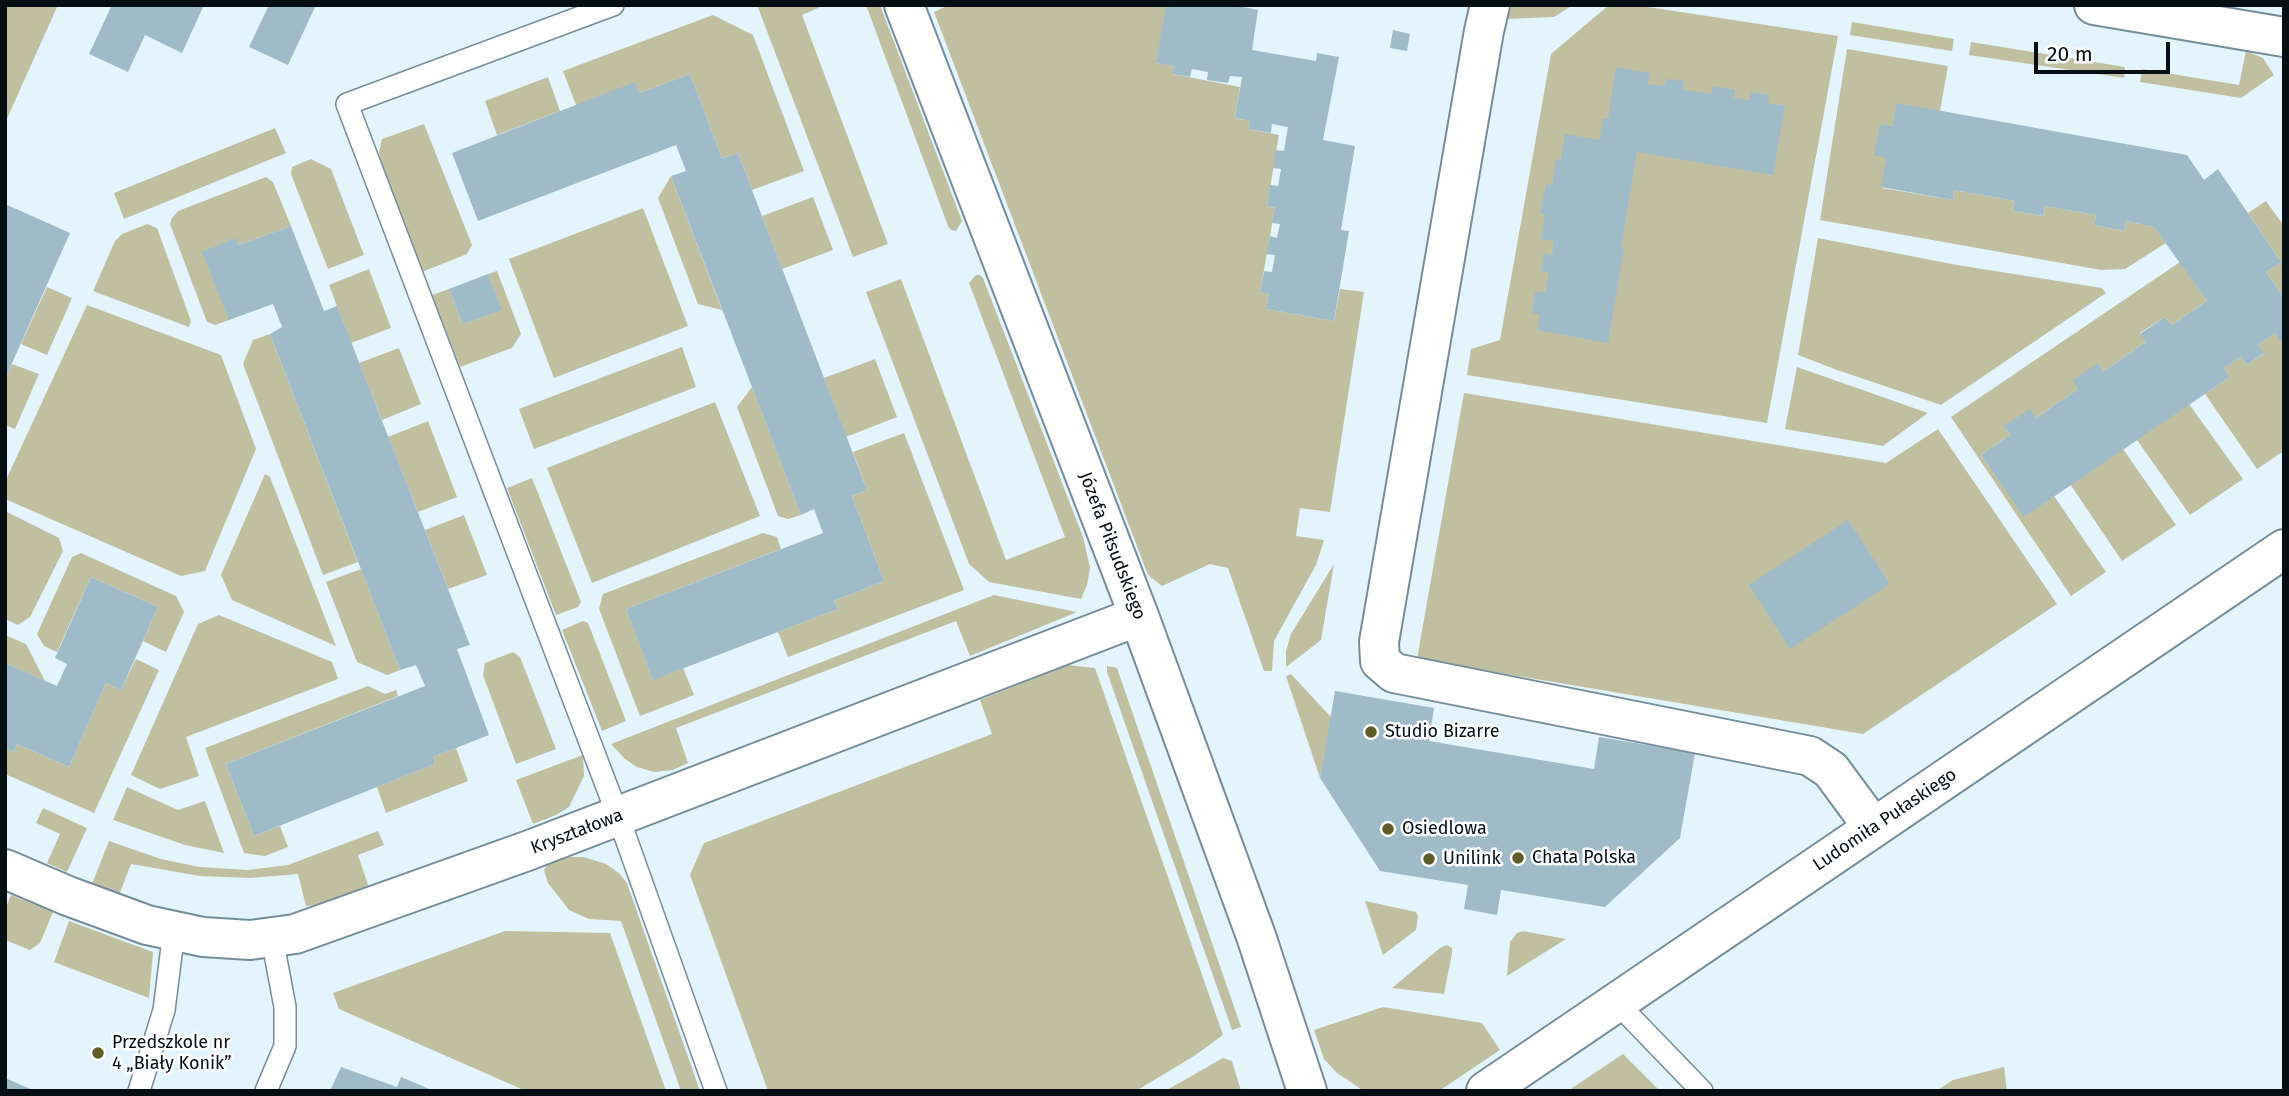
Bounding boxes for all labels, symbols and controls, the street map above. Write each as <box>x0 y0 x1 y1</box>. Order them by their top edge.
scale bar <box>2037 28 2174 72</box>
text: 20 m <box>2047 41 2093 67</box>
street label: Józefa Piłsudskiego <box>1074 469 1150 623</box>
place label: Studio Bizarre <box>1385 721 1499 743</box>
marker: Studio Bizarre <box>1363 724 1379 740</box>
street label: Ludomiła Pułaskiego <box>1809 764 1961 876</box>
street label: Kryształowa <box>528 805 626 859</box>
place label: Osiedlowa <box>1402 818 1487 840</box>
marker: Osiedlowa <box>1380 821 1396 837</box>
place label: Chata Polska <box>1532 847 1636 869</box>
place label: Unilink <box>1443 848 1501 870</box>
marker: Chata Polska <box>1510 850 1526 866</box>
marker: Unilink <box>1421 851 1437 867</box>
place label: Przedszkole nr 4 „Biały Konik” <box>112 1032 232 1074</box>
marker: Przedszkole nr 4 „Biały Konik” <box>90 1045 106 1061</box>

